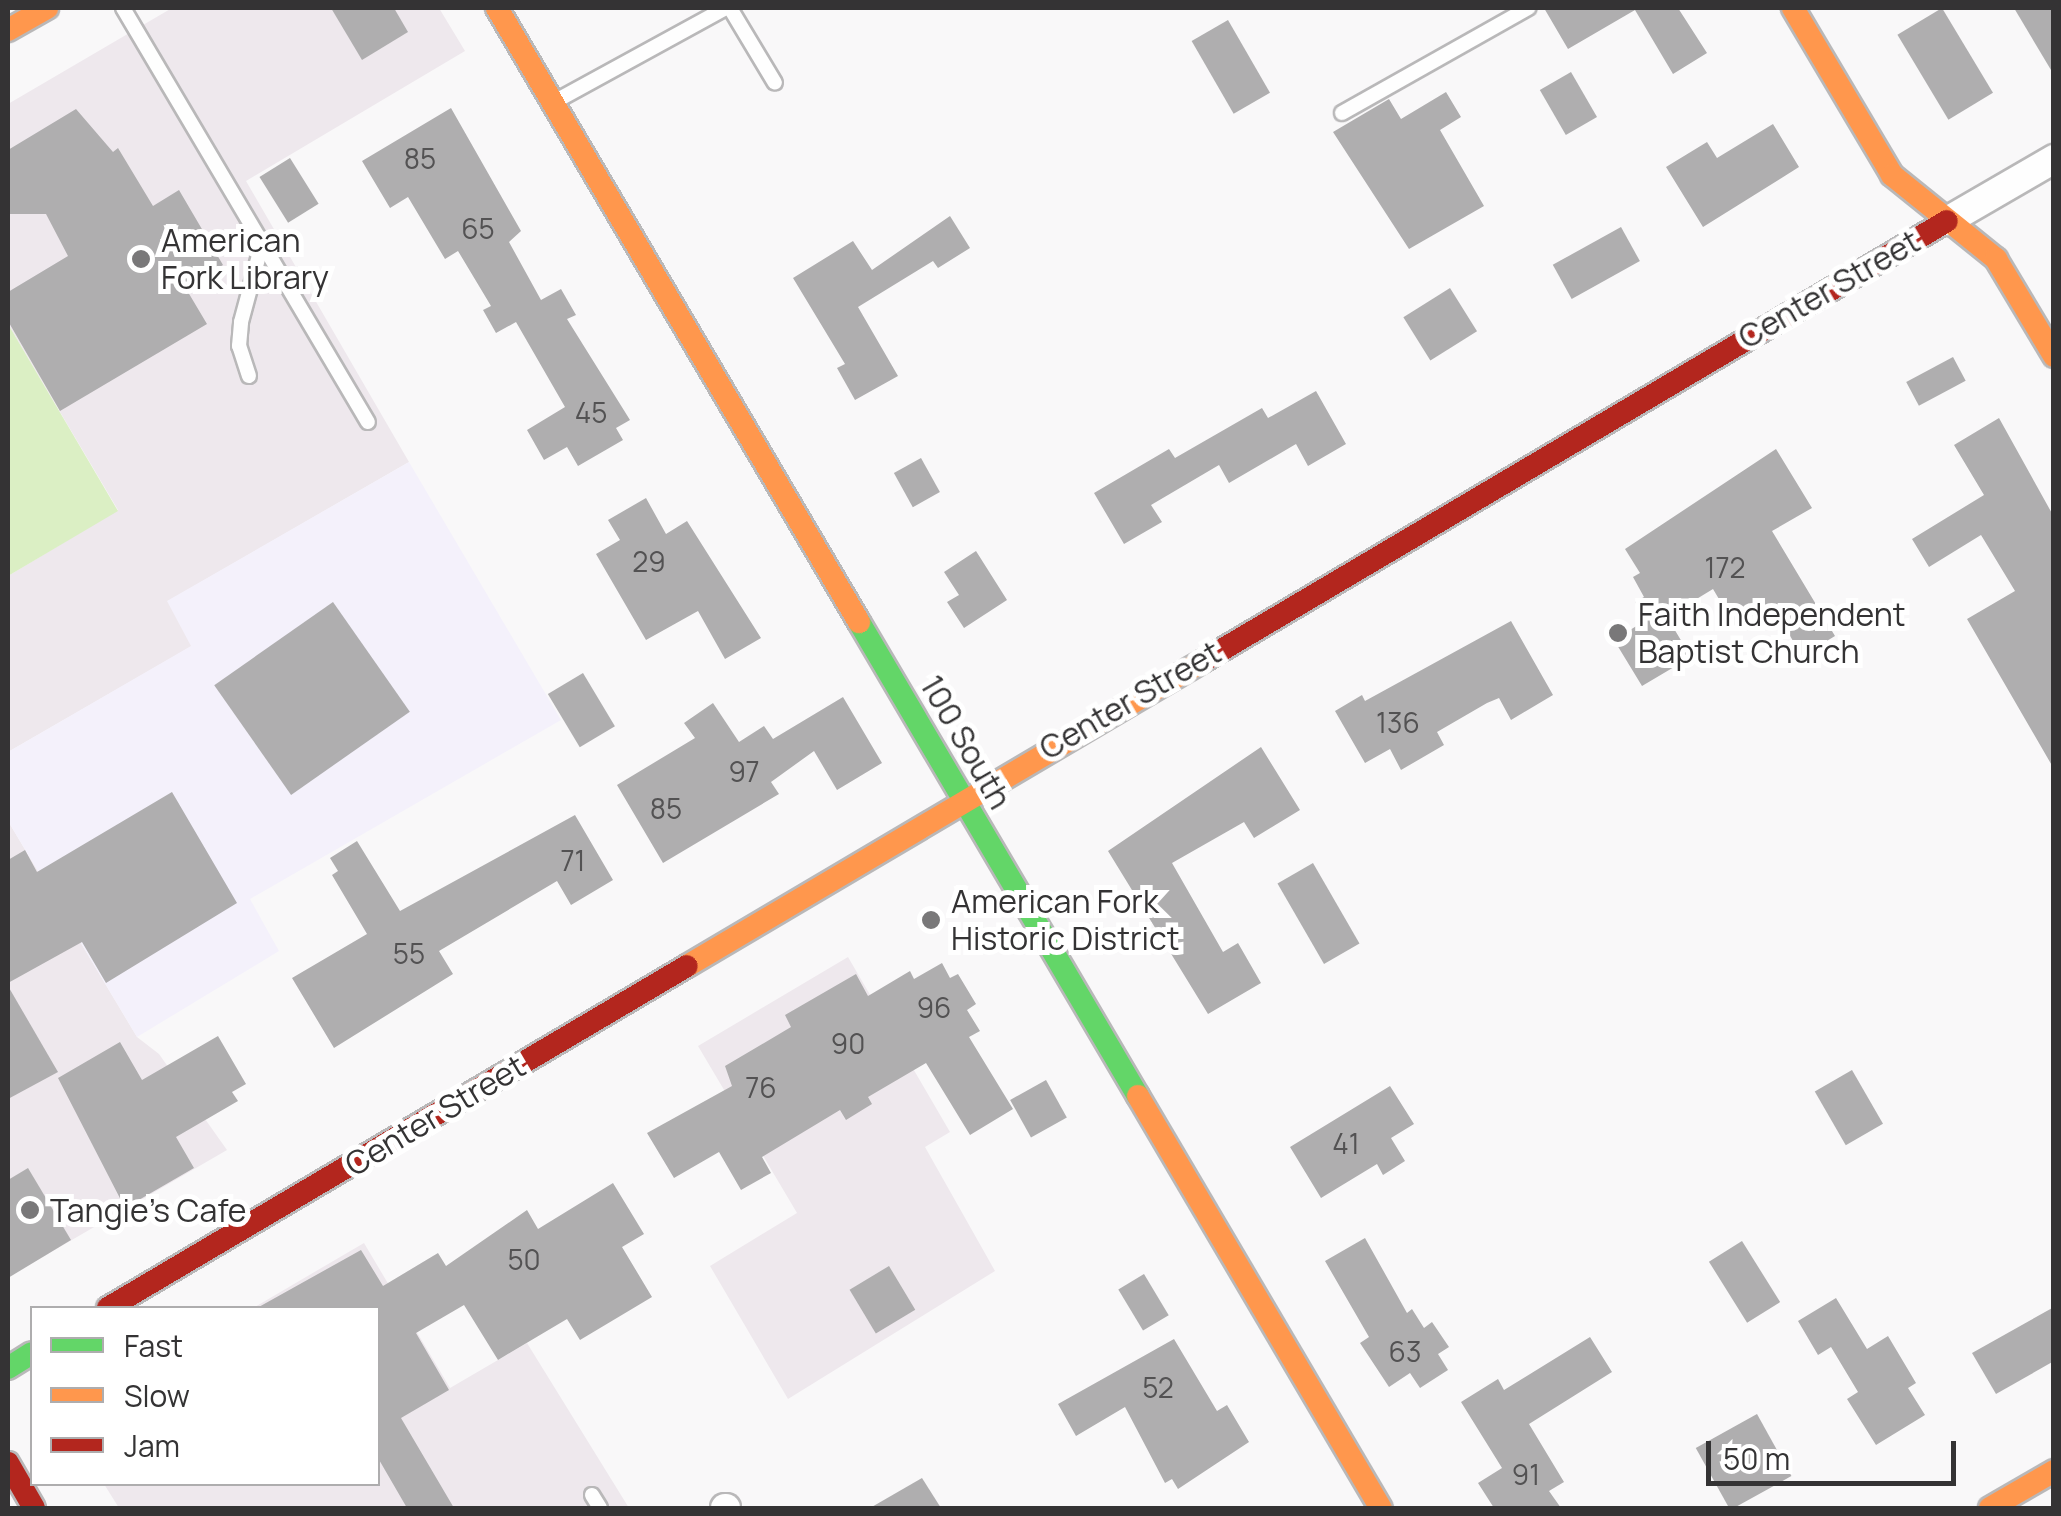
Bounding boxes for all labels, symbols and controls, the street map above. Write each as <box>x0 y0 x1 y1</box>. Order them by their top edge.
house number: 85 <box>404 141 436 175</box>
house number: 65 <box>461 211 495 245</box>
place label: American Fork Library <box>161 222 329 297</box>
street label: Center Street <box>1732 222 1926 356</box>
marker: American Fork Library <box>130 248 152 270</box>
house number: 45 <box>575 395 607 429</box>
house number: 29 <box>632 544 666 578</box>
house number: 172 <box>1705 550 1745 584</box>
place label: Faith Independent Baptist Church <box>1638 596 1906 671</box>
marker: Faith Independent Baptist Church <box>1607 622 1629 644</box>
street label: Center Street <box>1033 633 1227 767</box>
street label: 100 South <box>913 669 1019 815</box>
house number: 136 <box>1376 705 1420 739</box>
house number: 97 <box>728 754 760 788</box>
house number: 85 <box>650 791 682 825</box>
house number: 71 <box>561 843 585 877</box>
place label: American Fork Historic District <box>951 883 1180 958</box>
marker: American Fork Historic District <box>920 909 942 931</box>
house number: 55 <box>393 936 425 970</box>
house number: 96 <box>917 990 951 1024</box>
house number: 90 <box>831 1026 865 1060</box>
street label: Center Street <box>338 1046 532 1184</box>
house number: 76 <box>745 1070 777 1104</box>
house number: 41 <box>1332 1126 1360 1160</box>
place label: Tangie's Cafe <box>50 1191 246 1229</box>
marker: Tangie's Cafe <box>19 1199 41 1221</box>
house number: 50 <box>507 1242 541 1276</box>
legend <box>30 1306 380 1486</box>
text: Fast <box>124 1325 183 1366</box>
house number: 63 <box>1389 1334 1421 1368</box>
house number: 52 <box>1142 1370 1174 1404</box>
text: Slow <box>124 1375 190 1416</box>
scale bar <box>1711 1421 1961 1483</box>
text: Jam <box>124 1425 180 1466</box>
text: 50 m <box>1723 1438 1790 1479</box>
house number: 91 <box>1512 1457 1540 1491</box>

